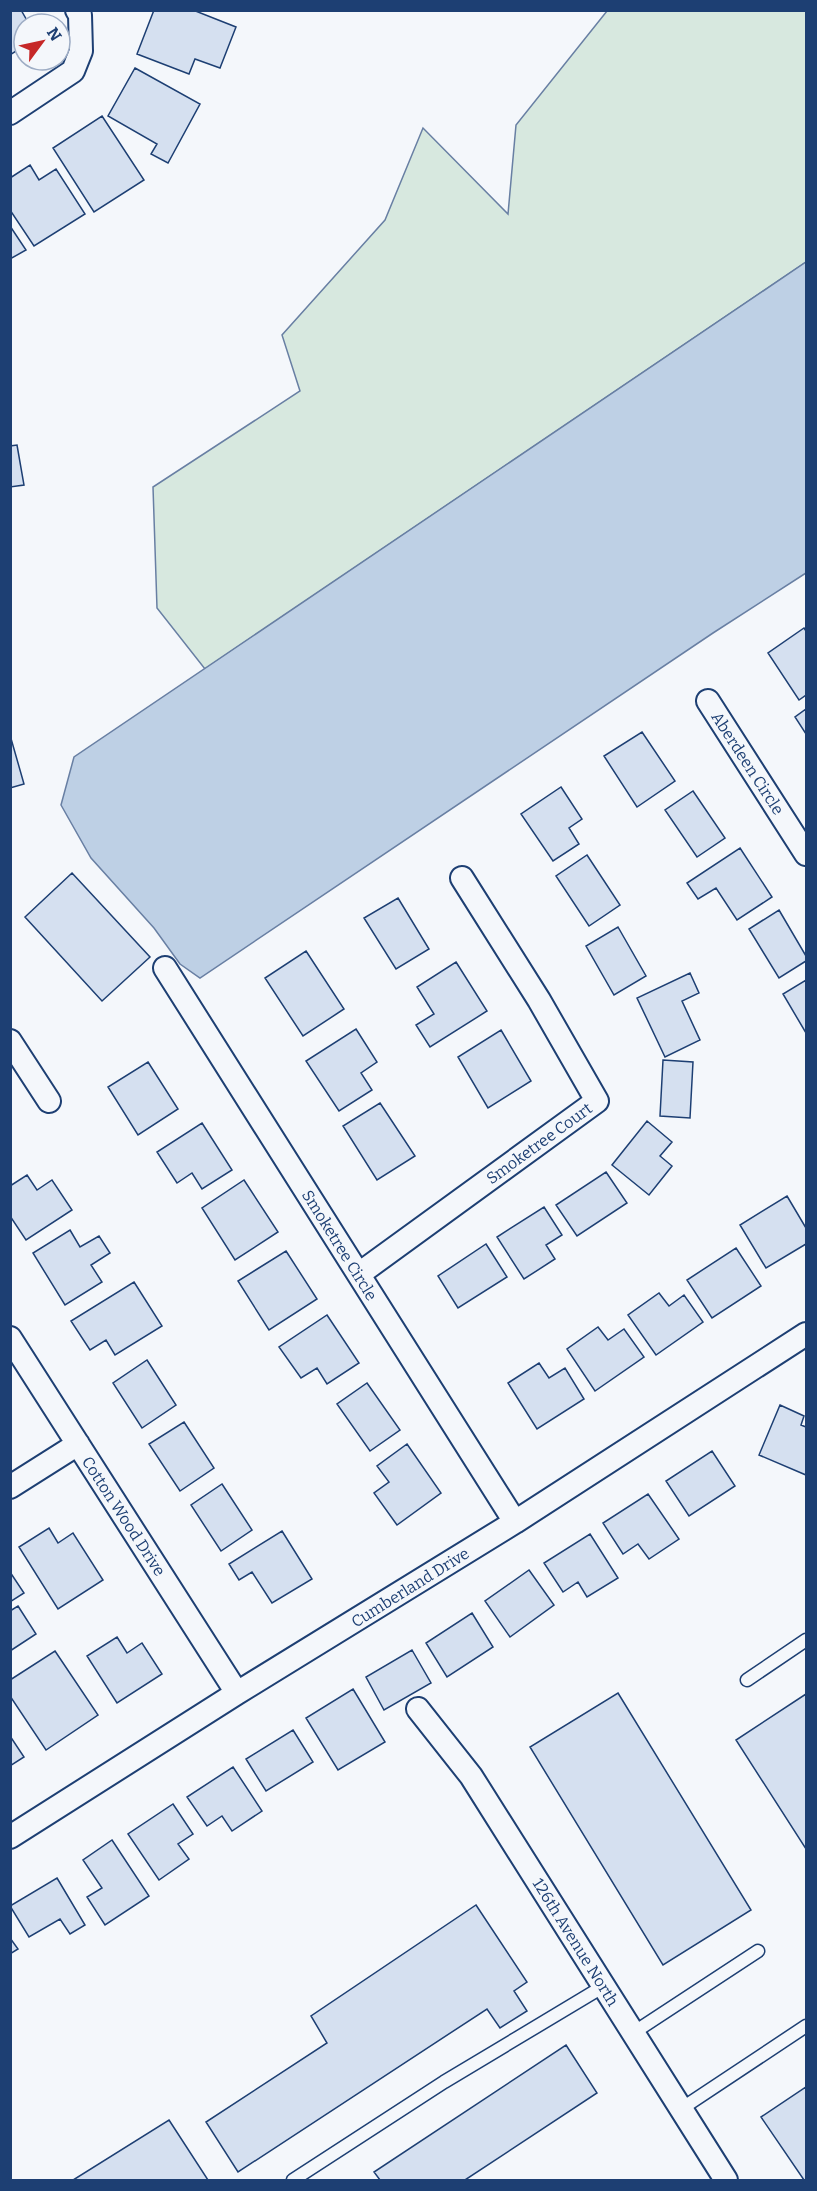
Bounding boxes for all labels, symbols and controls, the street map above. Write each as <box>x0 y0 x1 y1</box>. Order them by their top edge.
north arrow <box>12 12 72 72</box>
text: N <box>43 24 65 44</box>
street label: Aberdeen Circle <box>707 708 788 818</box>
street label: Smoketree Court <box>483 1099 596 1188</box>
street label: Smoketree Circle <box>298 1187 381 1304</box>
street label: Cotton Wood Drive <box>78 1453 169 1580</box>
street label: Cumberland Drive <box>348 1544 473 1631</box>
street label: 126th Avenue North <box>529 1875 623 2010</box>

